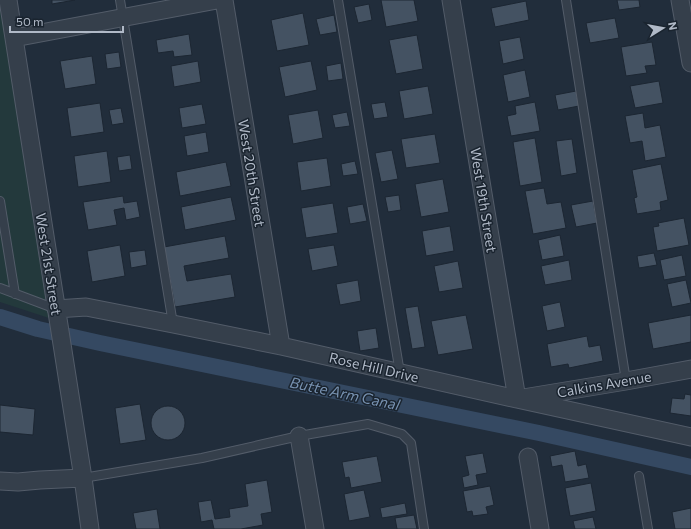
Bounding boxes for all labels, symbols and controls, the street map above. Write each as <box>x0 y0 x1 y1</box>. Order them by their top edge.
scale bar <box>10 8 123 34</box>
north arrow <box>643 8 683 48</box>
text: 50 m <box>16 14 44 28</box>
text: N <box>666 21 680 31</box>
street label: West 20th Street <box>235 118 269 228</box>
street label: West 19th Street <box>467 146 501 254</box>
street label: West 21st Street <box>33 212 66 317</box>
street label: Rose Hill Drive <box>328 348 420 386</box>
street label: Calkins Avenue <box>556 367 652 401</box>
water label: Butte Arm Canal <box>288 373 403 414</box>

